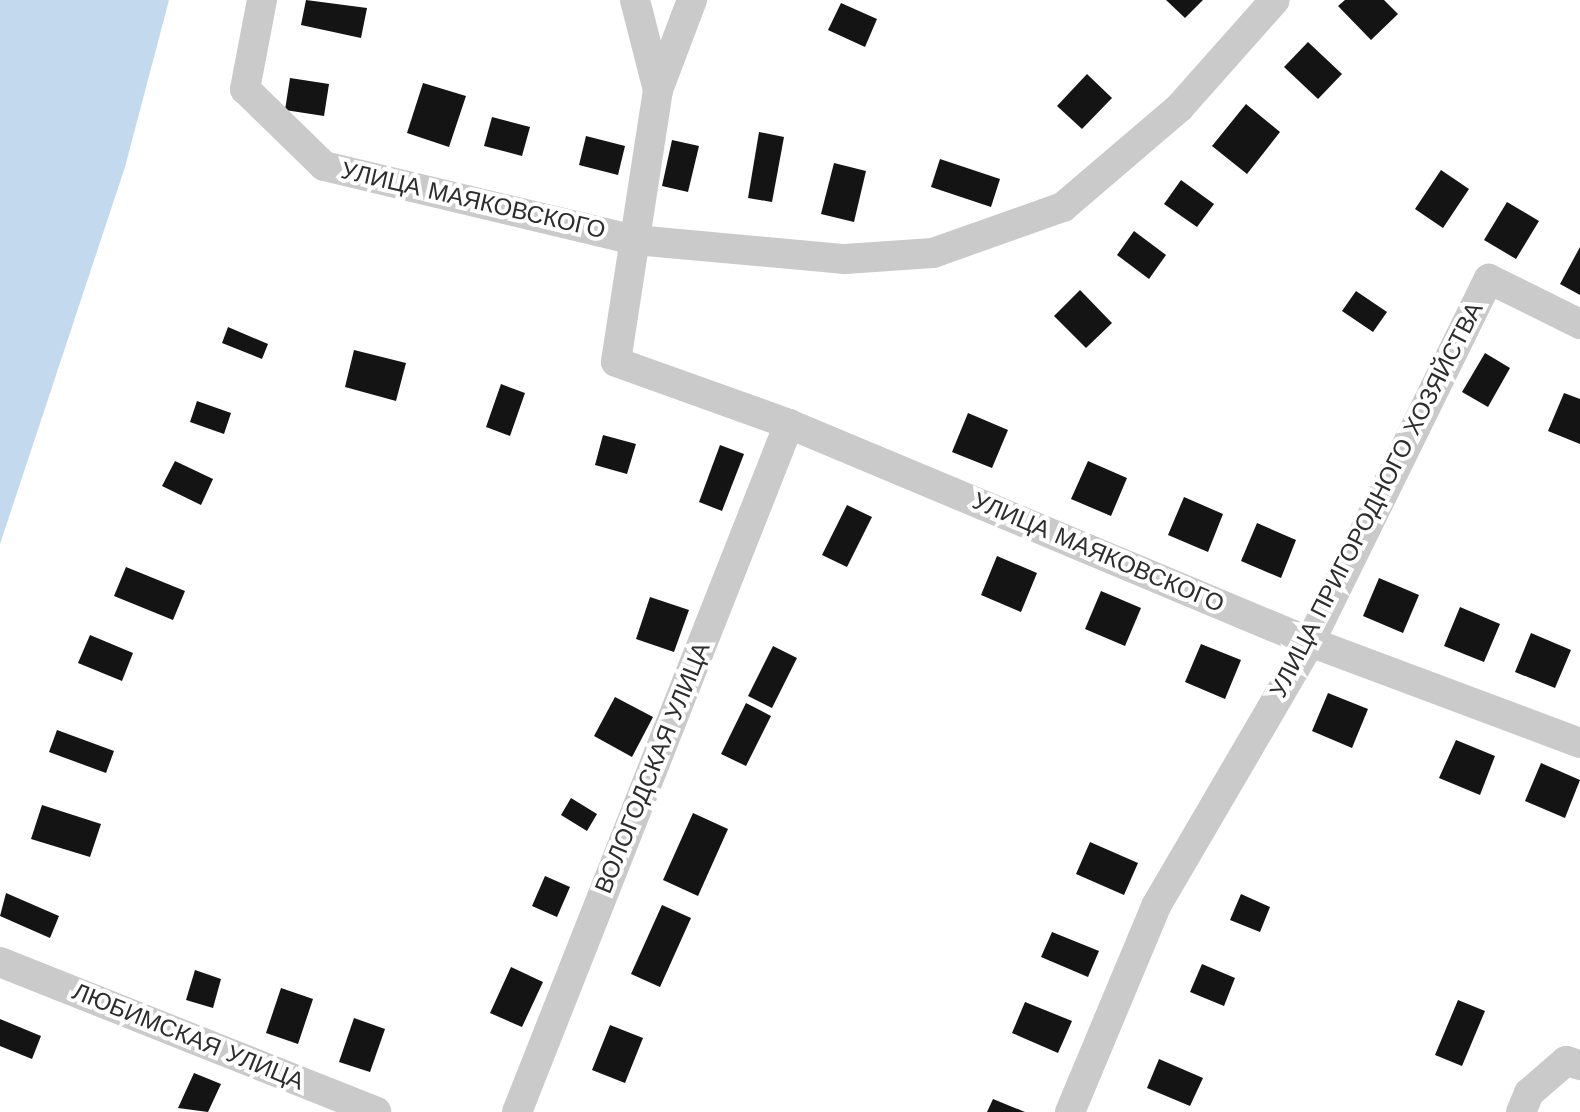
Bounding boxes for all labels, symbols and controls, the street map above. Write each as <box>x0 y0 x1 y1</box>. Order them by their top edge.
street label: УЛИЦА МАЯКОВСКОГО <box>338 157 608 245</box>
street label: УЛИЦА ПРИГОРОДНОГО ХОЗЯЙСТВА <box>1264 298 1490 702</box>
street label: УЛИЦА МАЯКОВСКОГО <box>968 487 1228 619</box>
street label: ВОЛОГОДСКАЯ УЛИЦА <box>589 638 717 898</box>
street label: ЛЮБИМСКАЯ УЛИЦА <box>68 977 308 1097</box>

